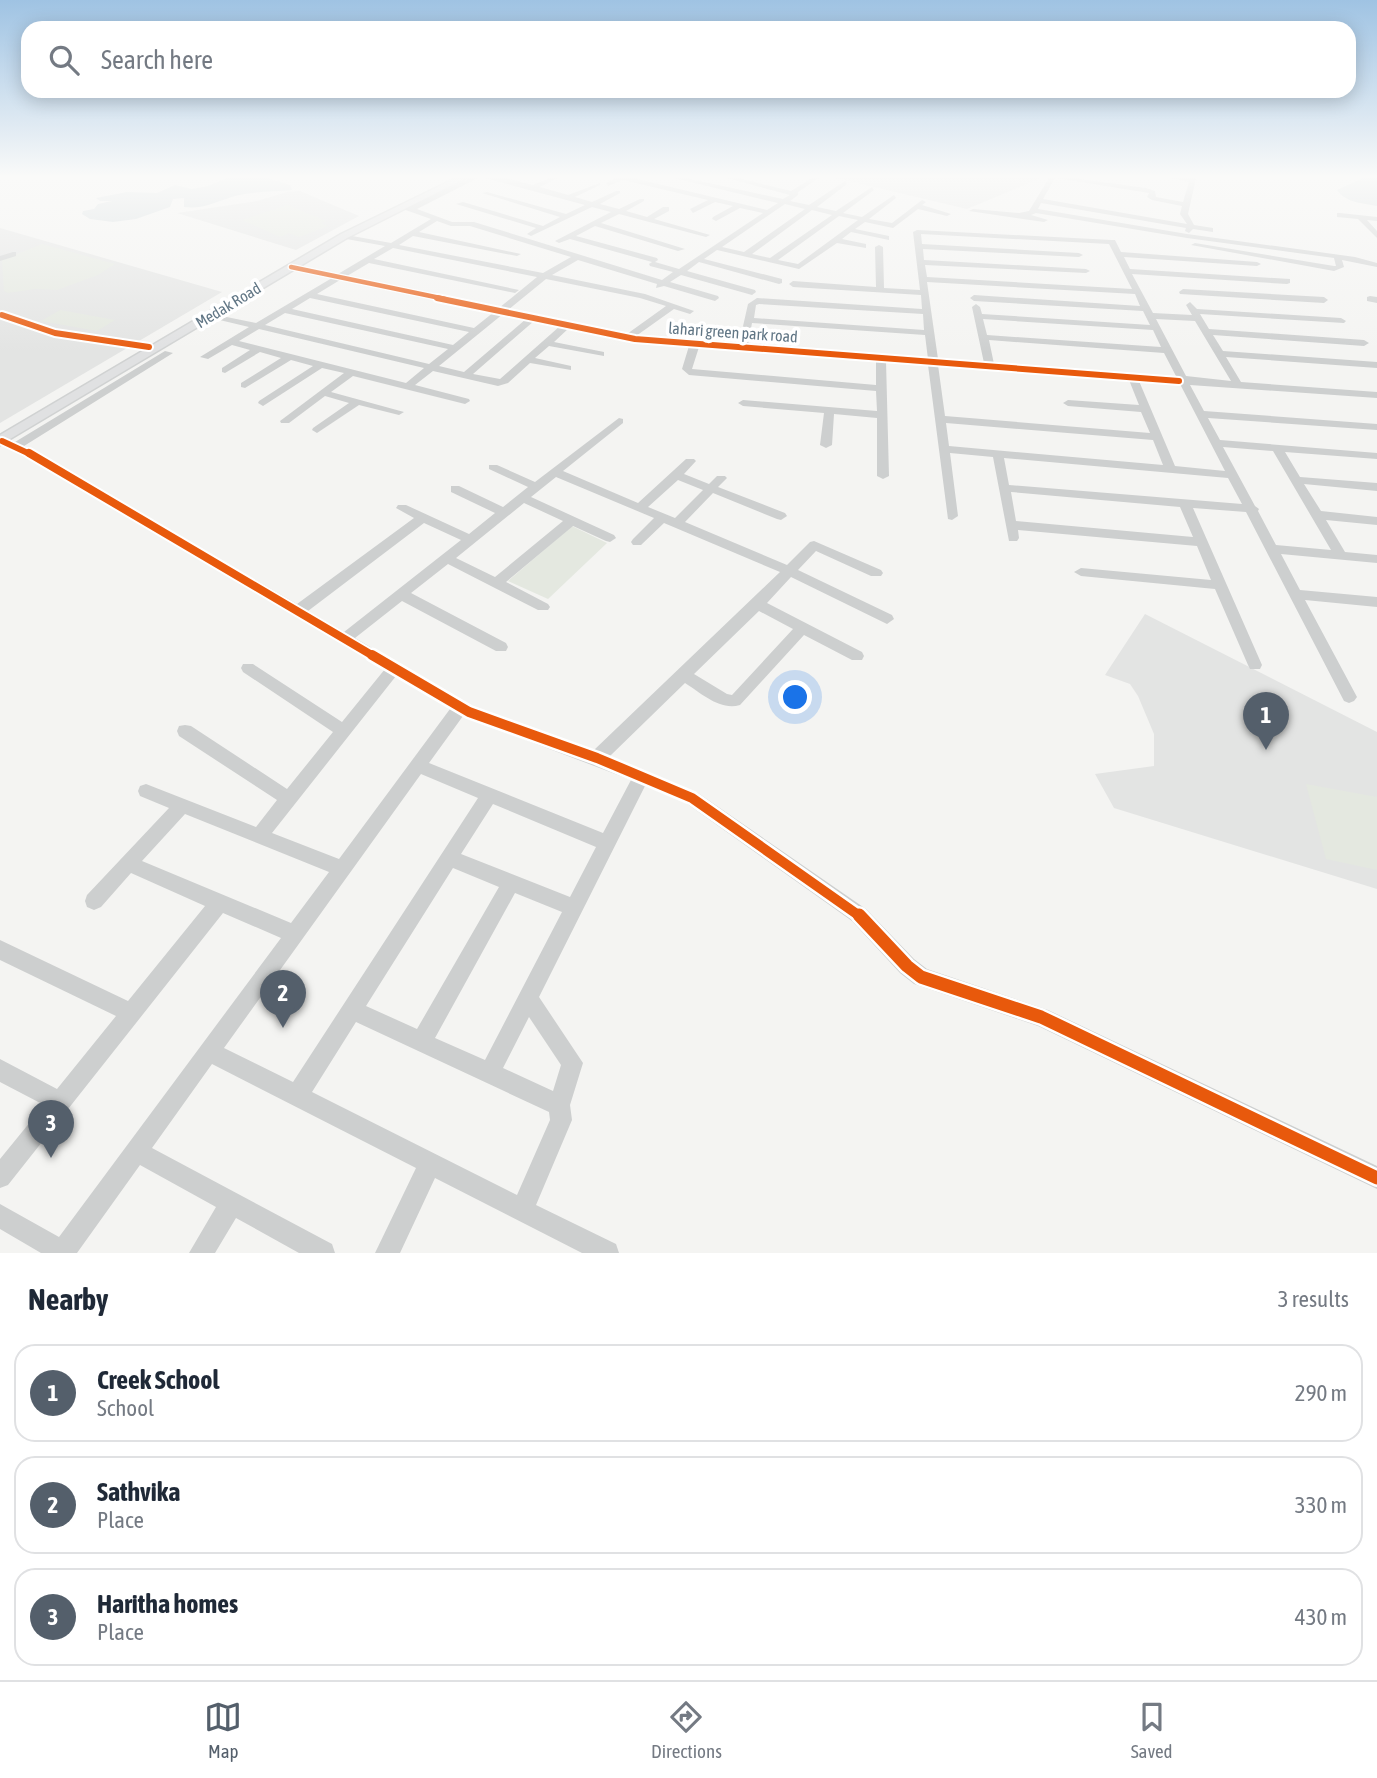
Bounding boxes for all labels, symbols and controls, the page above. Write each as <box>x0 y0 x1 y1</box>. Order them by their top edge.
search box <box>21 21 1356 98</box>
icon: search <box>45 41 83 79</box>
text: Search here <box>101 45 213 75</box>
street label: Medak Road <box>192 279 264 331</box>
street label: lahari green park road <box>668 318 798 347</box>
your location <box>778 680 812 714</box>
pin: 1 <box>1243 692 1289 750</box>
pin: 2 <box>260 970 306 1028</box>
pin: 3 <box>28 1100 74 1158</box>
text: Nearby <box>28 1282 108 1316</box>
text: 3 results <box>1278 1286 1349 1312</box>
text: Creek School <box>97 1365 219 1395</box>
text: 1 <box>48 1380 58 1406</box>
text: 290 m <box>1295 1380 1347 1406</box>
text: School <box>97 1395 154 1421</box>
text: Sathvika <box>97 1477 180 1507</box>
text: 2 <box>48 1492 58 1518</box>
text: 330 m <box>1295 1492 1347 1518</box>
text: Place <box>97 1507 144 1533</box>
text: Haritha homes <box>97 1589 238 1619</box>
text: 3 <box>48 1604 58 1630</box>
text: 430 m <box>1295 1604 1347 1630</box>
text: Place <box>97 1619 144 1645</box>
tab: Map <box>204 1698 242 1762</box>
tab: Directions <box>651 1698 722 1762</box>
tab: Saved <box>1131 1698 1173 1762</box>

